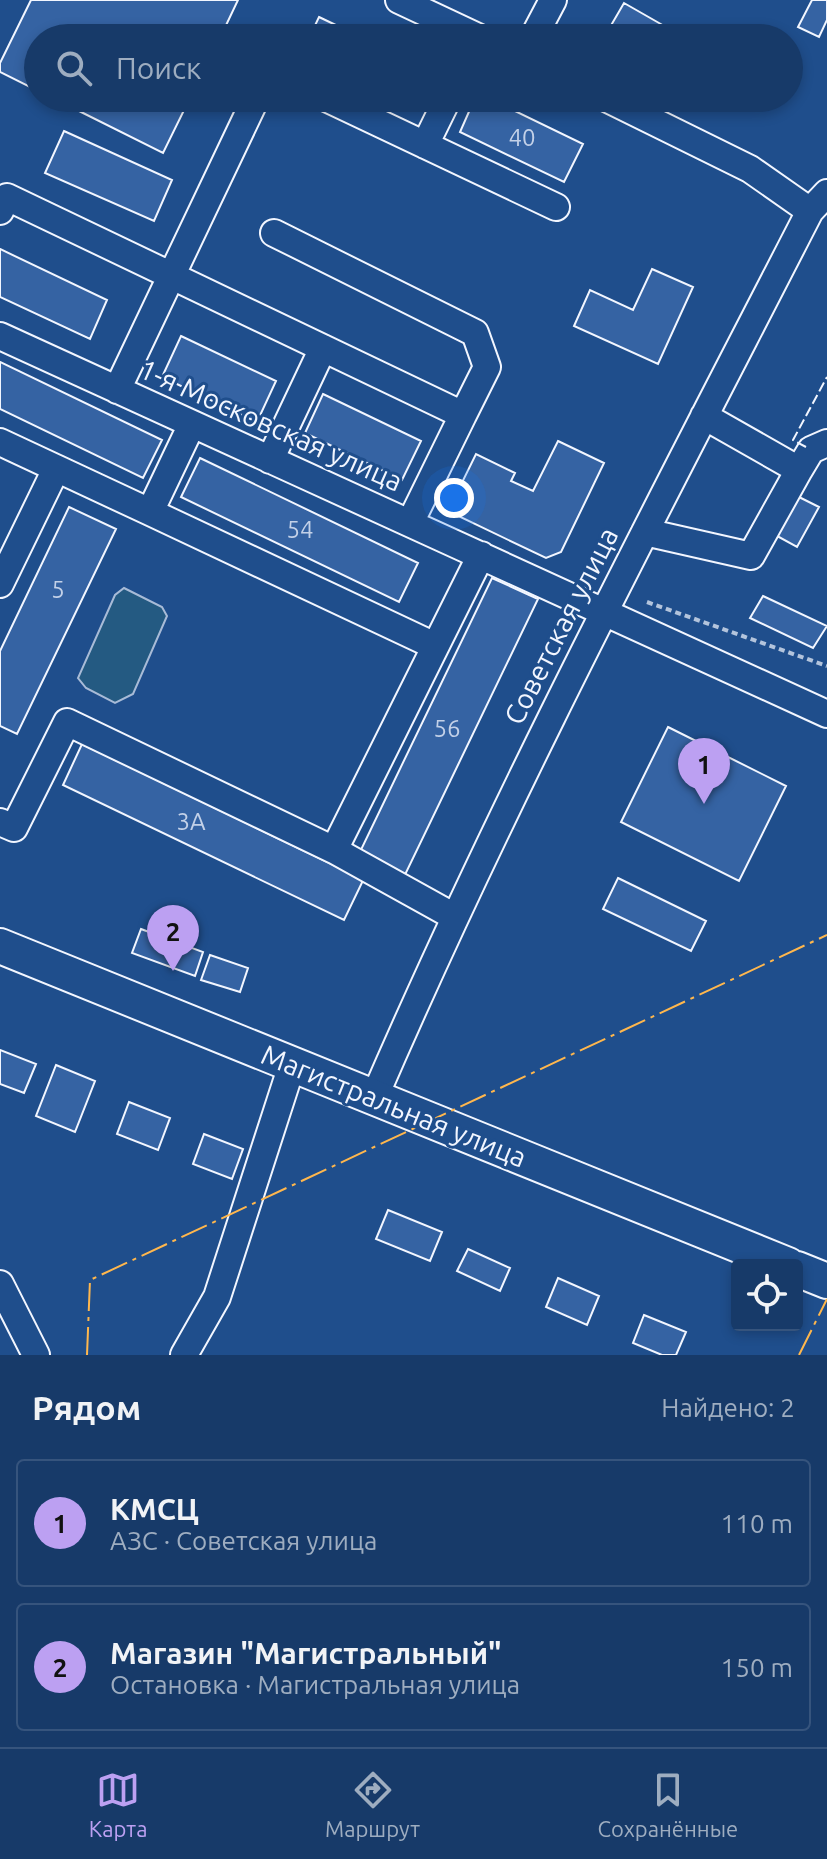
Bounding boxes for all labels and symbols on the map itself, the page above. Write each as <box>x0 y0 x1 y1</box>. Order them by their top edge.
house number: 40 <box>508 124 536 151</box>
street label: 1-я Московская улица <box>135 352 408 497</box>
your location <box>434 478 474 518</box>
house number: 54 <box>286 516 314 543</box>
street label: Советская улица <box>498 522 624 729</box>
house number: 5 <box>51 576 65 603</box>
house number: 56 <box>433 715 461 742</box>
pin: 1 <box>678 738 730 804</box>
house number: 3А <box>176 808 206 835</box>
pin: 2 <box>147 905 199 971</box>
street label: Магистральная улица <box>257 1038 531 1173</box>

